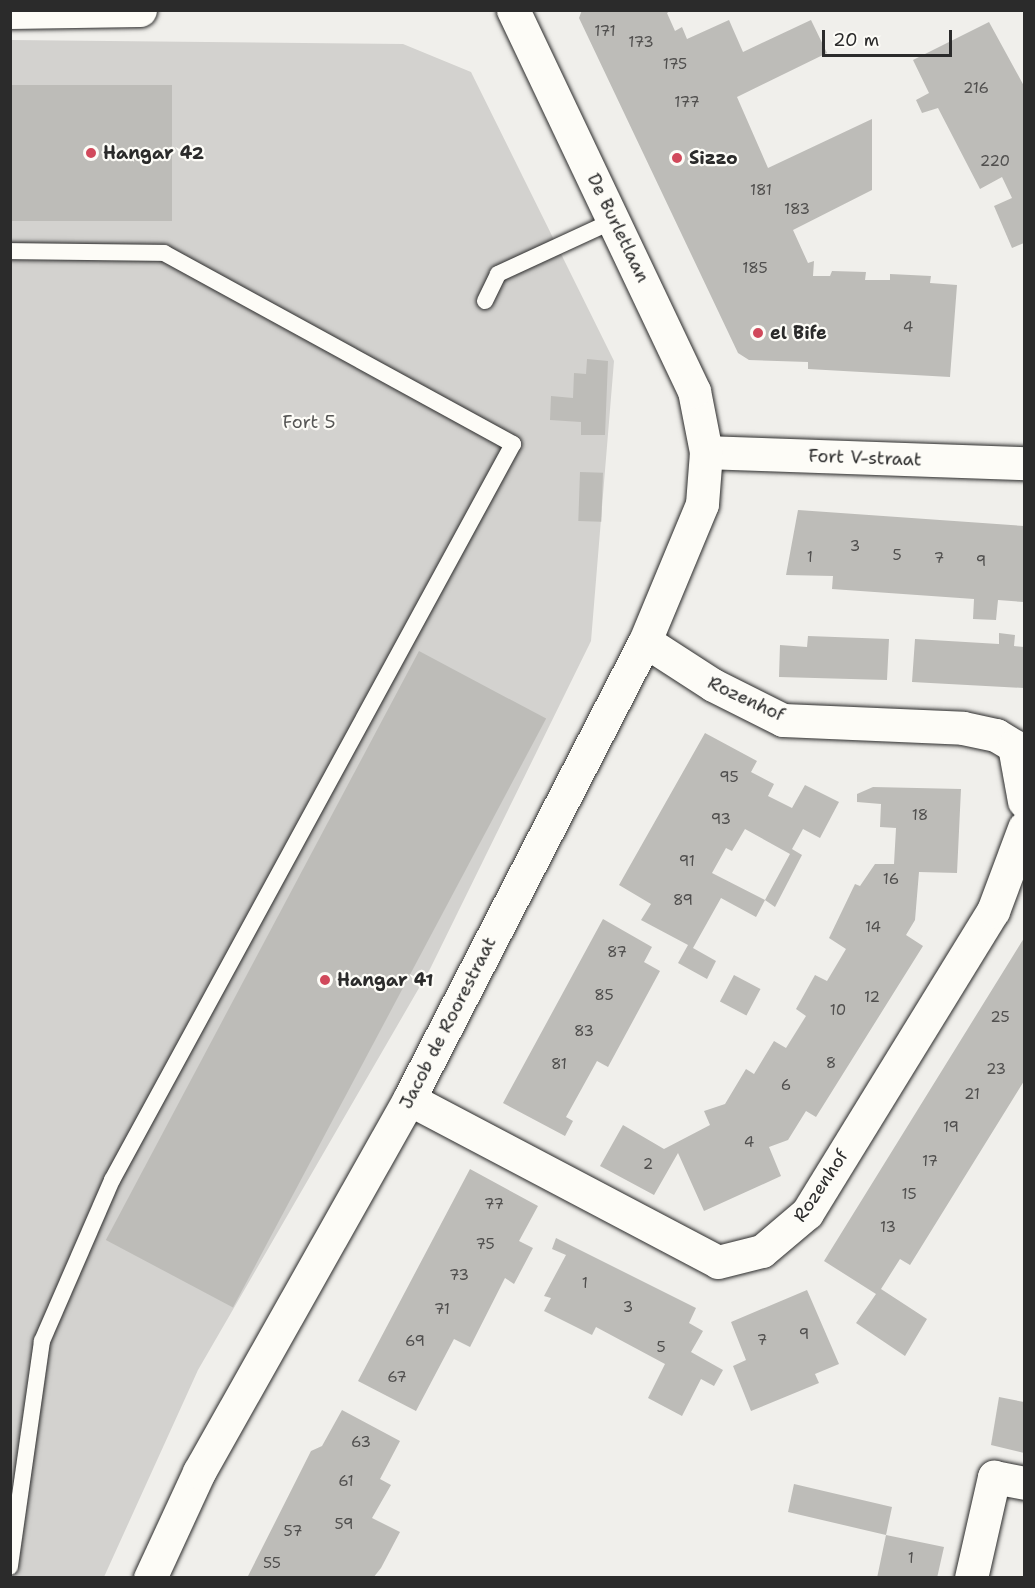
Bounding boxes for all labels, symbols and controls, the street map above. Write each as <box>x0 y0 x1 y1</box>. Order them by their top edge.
scale bar <box>825 18 956 56</box>
house number: 171 <box>594 23 616 41</box>
text: 20 m <box>833 28 879 52</box>
house number: 173 <box>628 34 654 52</box>
house number: 175 <box>663 56 687 74</box>
house number: 216 <box>963 80 989 98</box>
house number: 177 <box>674 94 700 112</box>
place label: Hangar 42 <box>103 142 204 164</box>
marker: Hangar 42 <box>84 146 98 160</box>
place label: Sizzo <box>689 147 738 169</box>
marker: Sizzo <box>670 151 684 165</box>
house number: 220 <box>980 153 1010 171</box>
street label: De Burletlaan <box>582 170 654 286</box>
house number: 181 <box>750 182 772 200</box>
house number: 183 <box>784 201 810 219</box>
house number: 185 <box>742 260 768 278</box>
house number: 4 <box>903 319 913 337</box>
place label: el Bife <box>770 322 827 344</box>
marker: el Bife <box>751 326 765 340</box>
park label: Fort 5 <box>282 411 336 433</box>
street label: Fort V-straat <box>808 445 922 471</box>
house number: 3 <box>850 538 860 556</box>
house number: 5 <box>892 547 902 565</box>
house number: 1 <box>807 549 813 567</box>
house number: 7 <box>934 550 944 568</box>
house number: 9 <box>976 553 986 571</box>
street label: Rozenhof <box>704 672 788 726</box>
house number: 95 <box>719 769 739 787</box>
house number: 18 <box>912 807 928 825</box>
house number: 93 <box>711 811 731 829</box>
house number: 91 <box>679 853 695 871</box>
house number: 16 <box>883 871 899 889</box>
house number: 89 <box>673 892 693 910</box>
house number: 14 <box>865 919 881 937</box>
street label: Jacob de Roorestraat <box>395 933 501 1113</box>
house number: 87 <box>607 944 627 962</box>
place label: Hangar 41 <box>337 969 434 991</box>
marker: Hangar 41 <box>318 973 332 987</box>
house number: 85 <box>594 987 614 1005</box>
house number: 12 <box>864 989 880 1007</box>
house number: 10 <box>830 1002 846 1020</box>
house number: 25 <box>990 1009 1010 1027</box>
house number: 83 <box>574 1023 594 1041</box>
house number: 8 <box>826 1055 836 1073</box>
house number: 81 <box>551 1056 567 1074</box>
house number: 23 <box>986 1061 1006 1079</box>
house number: 6 <box>781 1077 791 1095</box>
house number: 21 <box>964 1086 980 1104</box>
house number: 19 <box>943 1119 959 1137</box>
house number: 4 <box>744 1134 754 1152</box>
street label: Rozenhof <box>789 1146 853 1226</box>
house number: 17 <box>922 1153 938 1171</box>
house number: 2 <box>643 1156 653 1174</box>
house number: 15 <box>901 1186 917 1204</box>
house number: 77 <box>484 1196 504 1214</box>
house number: 13 <box>880 1219 896 1237</box>
house number: 75 <box>475 1236 495 1254</box>
house number: 73 <box>449 1267 469 1285</box>
house number: 1 <box>582 1275 588 1293</box>
house number: 3 <box>623 1299 633 1317</box>
house number: 71 <box>434 1301 450 1319</box>
house number: 9 <box>799 1326 809 1344</box>
house number: 7 <box>757 1332 767 1350</box>
house number: 69 <box>405 1333 425 1351</box>
house number: 5 <box>656 1339 666 1357</box>
house number: 67 <box>387 1369 407 1387</box>
house number: 63 <box>351 1434 371 1452</box>
house number: 61 <box>338 1473 354 1491</box>
house number: 59 <box>335 1516 353 1534</box>
house number: 57 <box>284 1523 302 1541</box>
house number: 1 <box>908 1550 914 1568</box>
house number: 55 <box>263 1555 281 1573</box>

